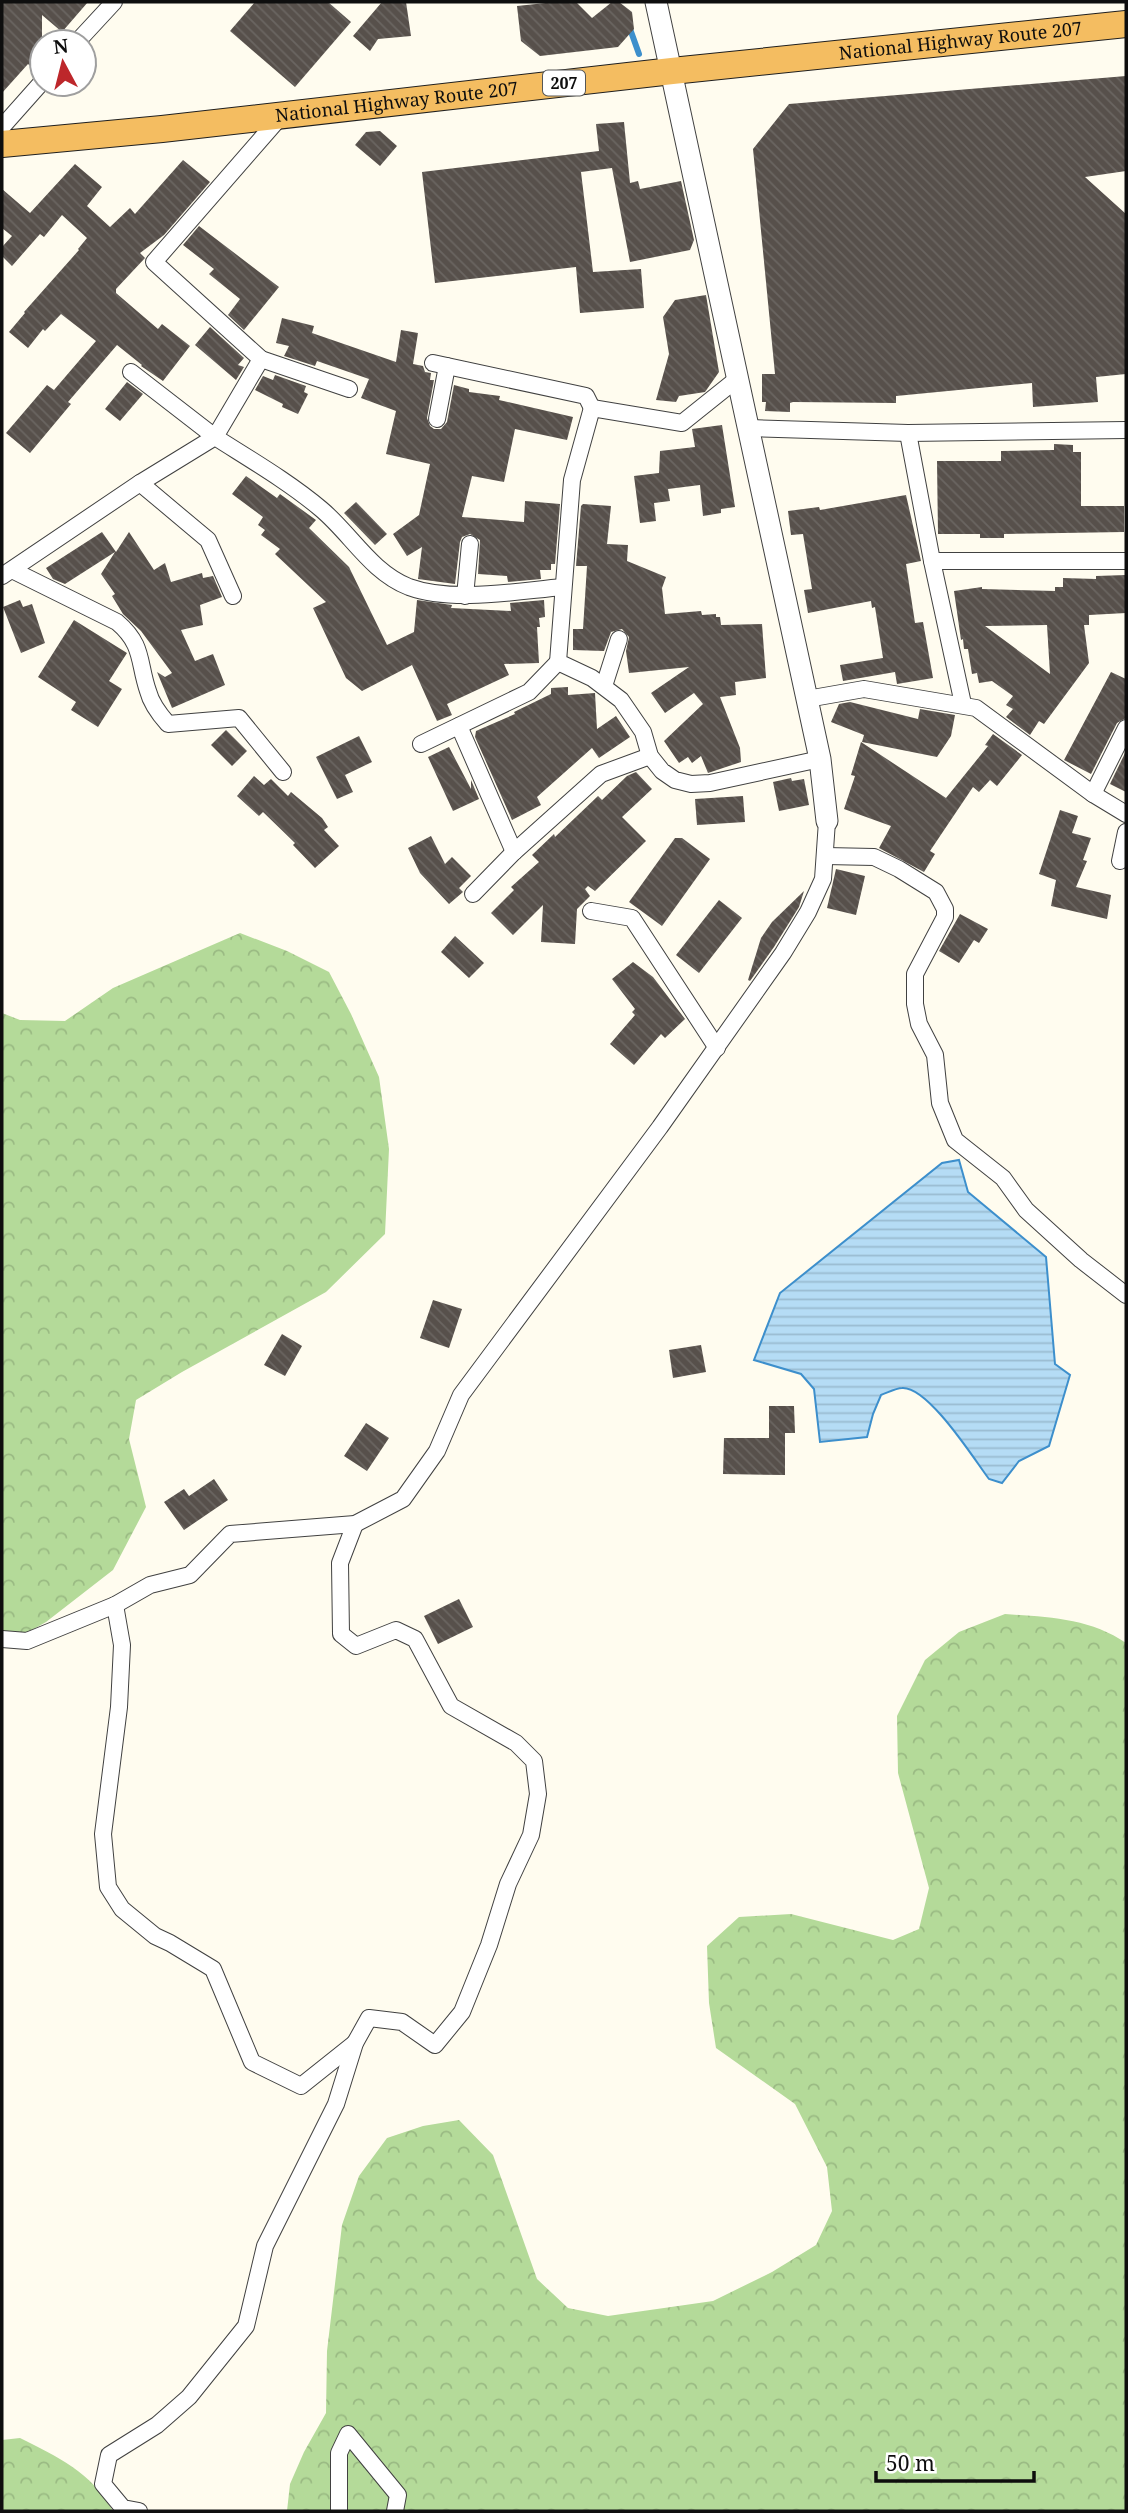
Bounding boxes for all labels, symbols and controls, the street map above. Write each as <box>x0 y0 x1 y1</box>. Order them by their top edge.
street label: National Highway Route 207 <box>838 16 1083 65</box>
north arrow <box>28 28 98 98</box>
text: N <box>52 32 70 60</box>
road number: 207 <box>543 71 585 96</box>
street label: National Highway Route 207 <box>274 76 519 127</box>
scale bar <box>876 2440 1034 2484</box>
text: 50 m <box>886 2449 935 2477</box>

